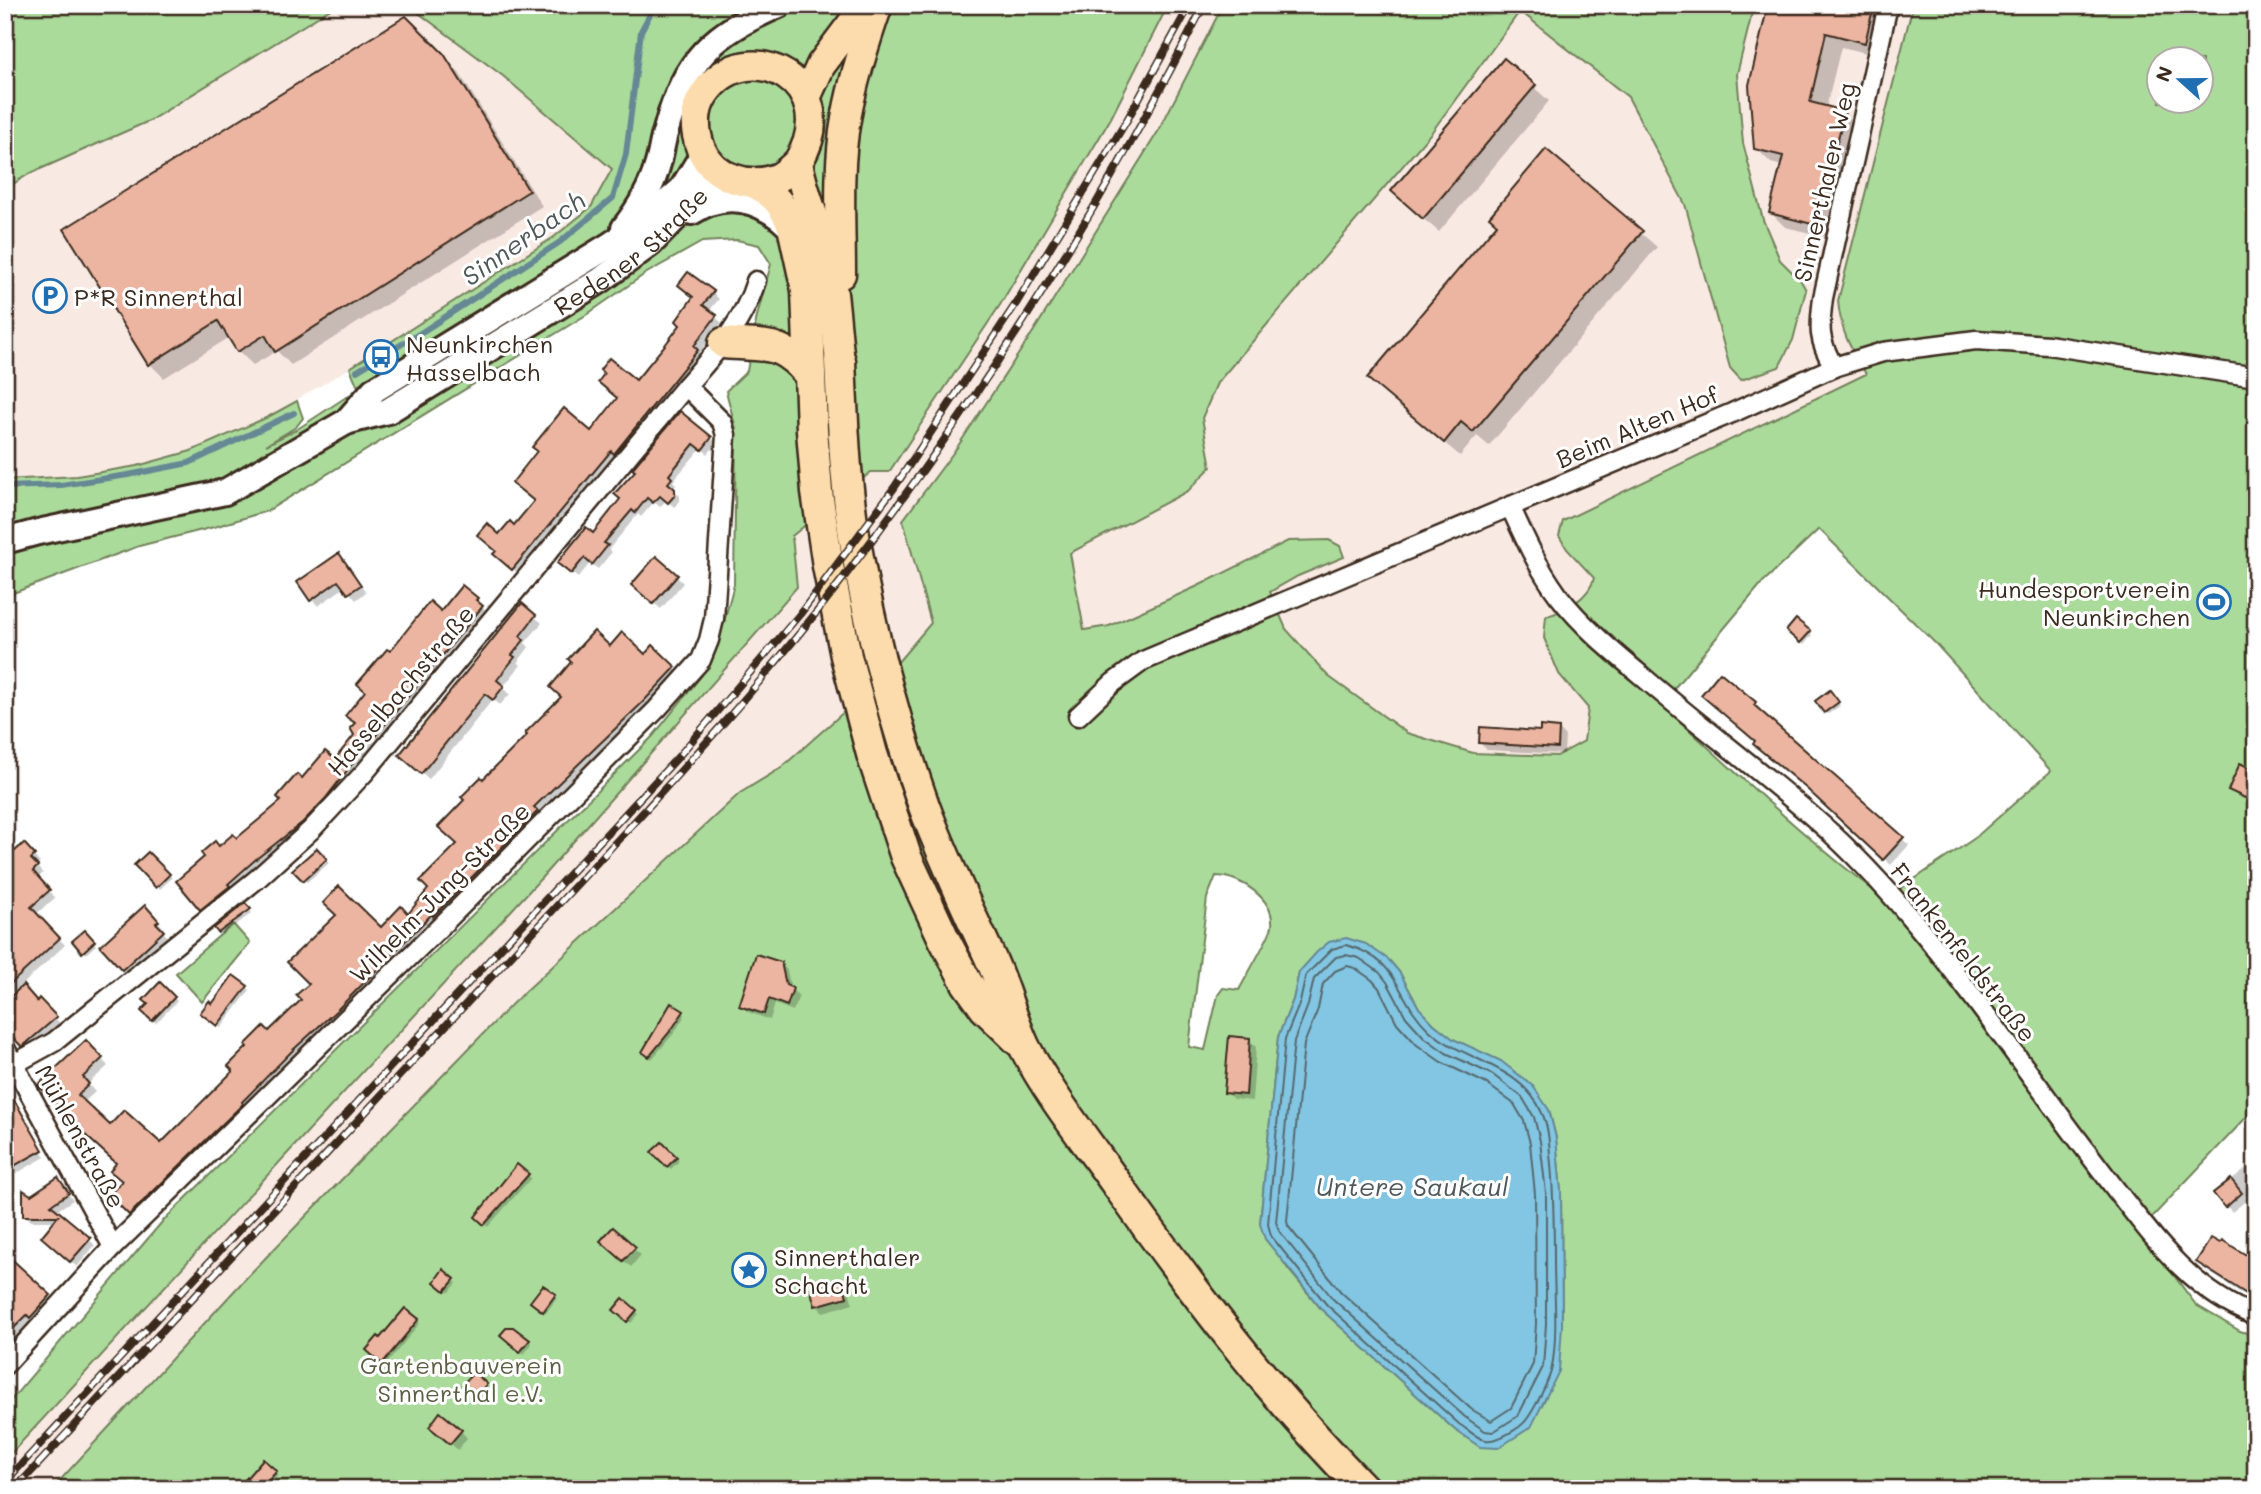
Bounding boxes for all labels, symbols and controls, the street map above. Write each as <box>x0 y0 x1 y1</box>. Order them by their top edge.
north arrow <box>2146 46 2216 116</box>
text: N <box>2149 63 2178 85</box>
street label: Sinnerthaler Weg <box>1786 79 1862 285</box>
street label: Redener Straße <box>547 179 714 321</box>
water label: Sinnerbach <box>455 183 591 293</box>
parking icon: P*R Sinnerthal <box>31 277 69 315</box>
place label: P*R Sinnerthal <box>74 281 243 312</box>
place label: Neunkirchen Hasselbach <box>406 328 553 387</box>
bus stop icon: Neunkirchen Hasselbach <box>362 338 400 376</box>
street label: Beim Alten Hof <box>1551 378 1724 474</box>
place label: Hundesportverein Neunkirchen <box>1978 573 2190 632</box>
sports icon: Hundesportverein Neunkirchen <box>2195 583 2233 621</box>
street label: Hasselbachstraße <box>320 598 480 782</box>
street label: Wilhelm-Jung-Straße <box>342 795 536 989</box>
street label: Frankenfeldstraße <box>1884 856 2044 1048</box>
street label: Mühlenstraße <box>29 1059 133 1213</box>
water label: Untere Saukaul <box>1316 1169 1509 1203</box>
place label: Sinnerthaler Schacht <box>774 1241 920 1300</box>
place icon: Sinnerthaler Schacht <box>730 1251 768 1289</box>
park label: Gartenbauverein Sinnerthal e.V. <box>360 1349 562 1408</box>

